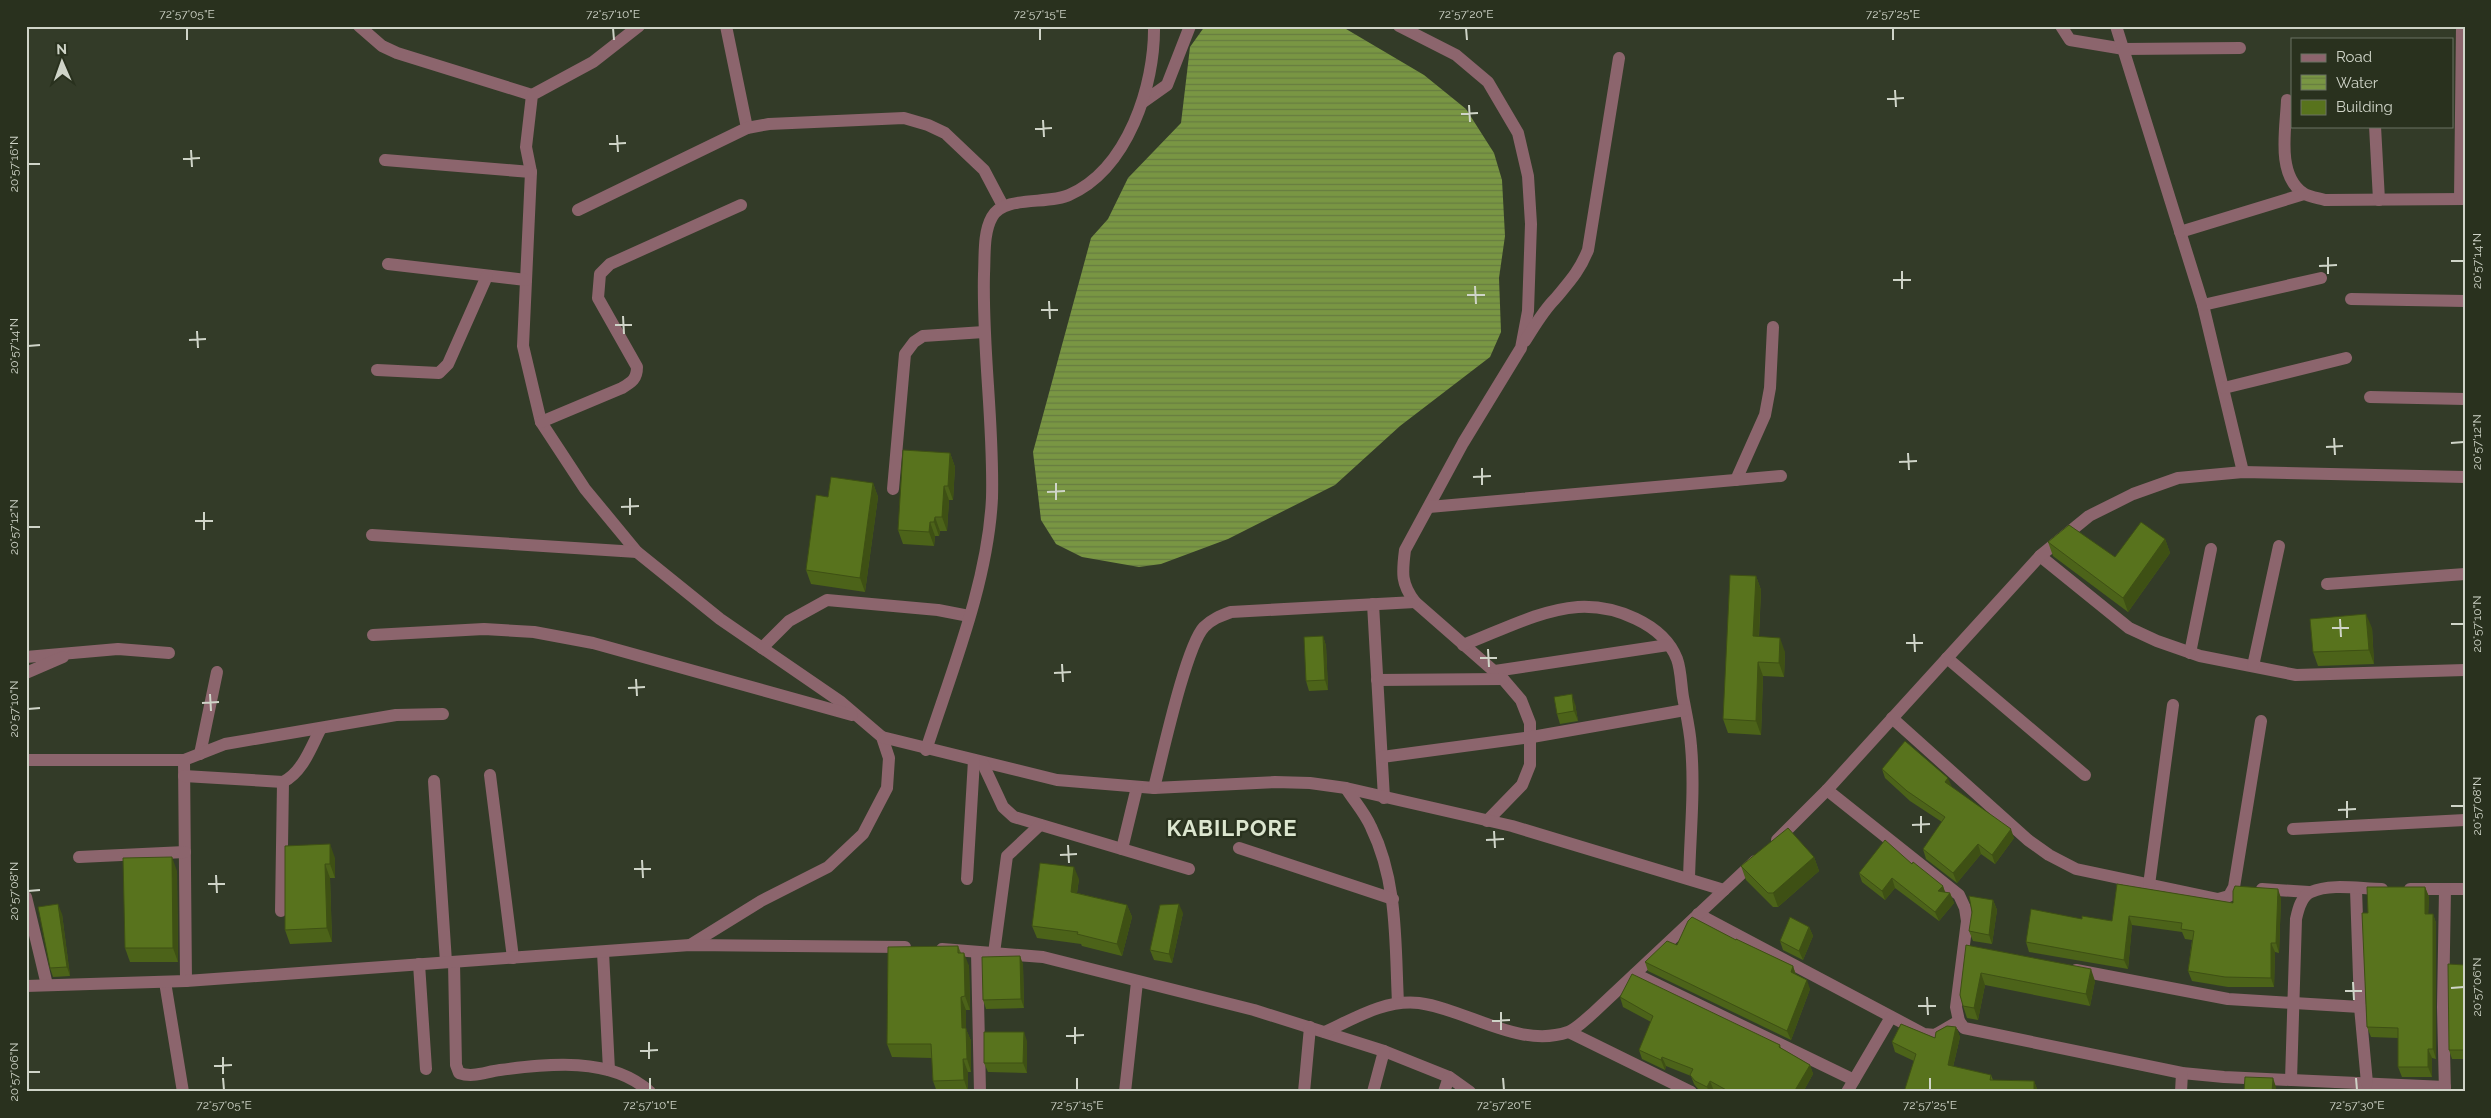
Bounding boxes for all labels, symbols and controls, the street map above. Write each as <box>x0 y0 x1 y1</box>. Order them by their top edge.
text: 72°57'05"E <box>159 7 215 21</box>
text: 72°57'10"E <box>586 7 640 21</box>
text: 72°57'15"E <box>1013 7 1067 21</box>
text: 72°57'20"E <box>1438 7 1494 21</box>
text: 72°57'25"E <box>1866 7 1920 21</box>
north arrow <box>38 38 88 88</box>
legend <box>2291 38 2454 128</box>
text: N <box>56 41 67 57</box>
text: Road <box>2336 48 2372 66</box>
text: Water <box>2336 74 2379 92</box>
text: Building <box>2336 98 2393 116</box>
text: 20°57'16"N <box>7 136 21 192</box>
text: 20°57'14"N <box>2470 233 2484 289</box>
text: 20°57'14"N <box>7 318 21 374</box>
text: 20°57'12"N <box>2470 414 2484 470</box>
text: 20°57'12"N <box>7 499 21 555</box>
text: 20°57'10"N <box>2470 596 2484 652</box>
text: 20°57'10"N <box>7 681 21 737</box>
text: 20°57'08"N <box>2470 777 2484 835</box>
district label: KABILPORE <box>1167 815 1297 841</box>
text: 20°57'08"N <box>7 862 21 920</box>
text: 20°57'06"N <box>2470 958 2484 1016</box>
text: 20°57'06"N <box>7 1043 21 1101</box>
text: 72°57'05"E <box>196 1098 252 1112</box>
text: 72°57'10"E <box>623 1098 677 1112</box>
text: 72°57'15"E <box>1050 1098 1104 1112</box>
text: 72°57'20"E <box>1476 1098 1532 1112</box>
text: 72°57'25"E <box>1903 1098 1957 1112</box>
text: 72°57'30"E <box>2329 1098 2385 1112</box>

